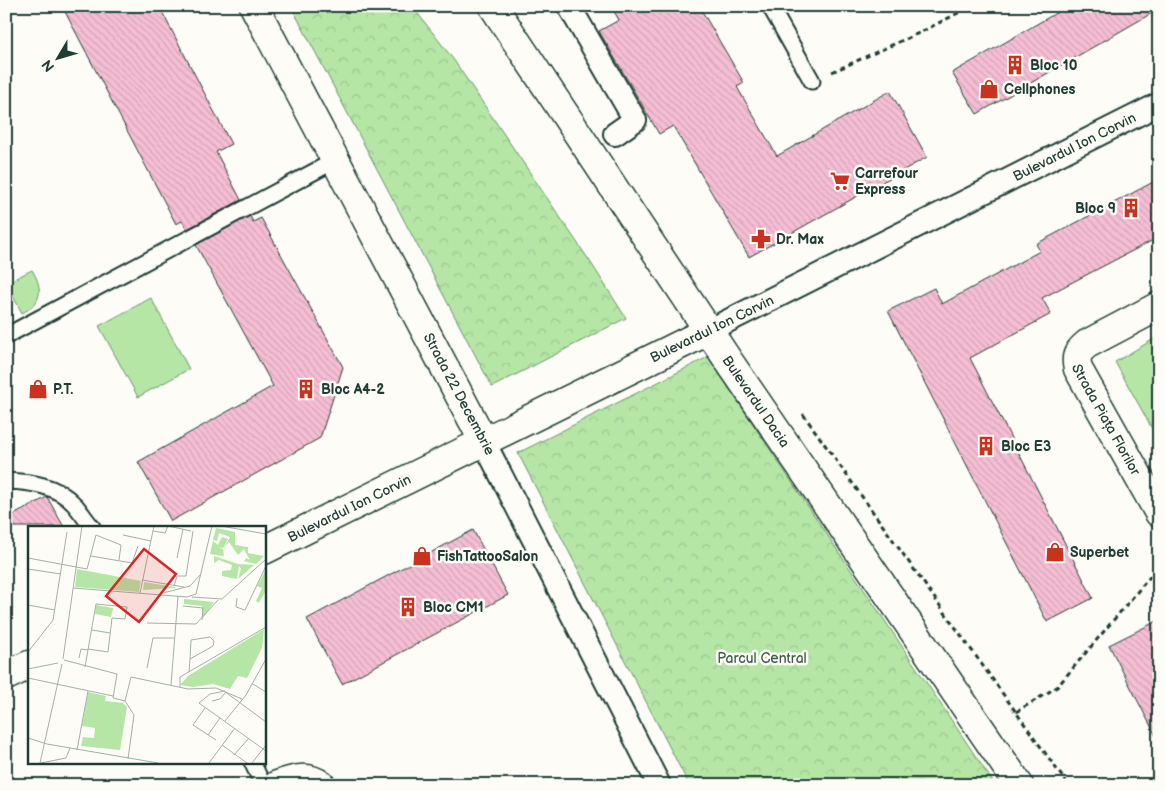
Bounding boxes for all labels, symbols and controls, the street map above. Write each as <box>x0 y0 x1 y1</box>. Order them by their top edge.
north arrow <box>32 32 82 82</box>
building icon: Bloc 10 <box>1004 54 1026 76</box>
text: N <box>38 56 58 75</box>
place label: Bloc 10 <box>1030 57 1078 74</box>
shop icon: Cellphones <box>978 78 1000 100</box>
place label: Cellphones <box>1004 81 1076 98</box>
street label: Bulevardul Ion Corvin <box>1010 109 1139 185</box>
place label: Carrefour Express <box>855 165 919 198</box>
supermarket icon: Carrefour Express <box>829 170 851 192</box>
building icon: Bloc 9 <box>1120 197 1142 219</box>
place label: Bloc 9 <box>1075 200 1116 217</box>
pharmacy icon: Dr. Max <box>750 228 772 250</box>
place label: Dr. Max <box>776 231 824 248</box>
street label: Bulevardul Ion Corvin <box>647 292 777 366</box>
street label: Strada 22 Decembrie <box>420 330 498 458</box>
street label: Bulevardul Dacia <box>719 352 794 450</box>
street label: Strada Piața Florilor <box>1069 362 1145 479</box>
shop icon: P.T. <box>27 378 49 400</box>
building icon: Bloc A4-2 <box>295 378 317 400</box>
place label: P.T. <box>53 381 73 398</box>
place label: Bloc A4-2 <box>321 381 385 398</box>
building icon: Bloc E3 <box>975 435 997 457</box>
place label: Bloc E3 <box>1001 438 1051 455</box>
street label: Bulevardul Ion Corvin <box>285 470 414 546</box>
inset map <box>28 526 265 764</box>
shop icon: Superbet <box>1044 541 1066 563</box>
place label: Superbet <box>1070 544 1129 561</box>
shop icon: FishTattooSalon <box>411 545 433 567</box>
place label: FishTattooSalon <box>437 548 539 565</box>
building icon: Bloc CM1 <box>397 596 419 618</box>
place label: Bloc CM1 <box>423 599 484 616</box>
park label: Parcul Central <box>717 650 807 667</box>

